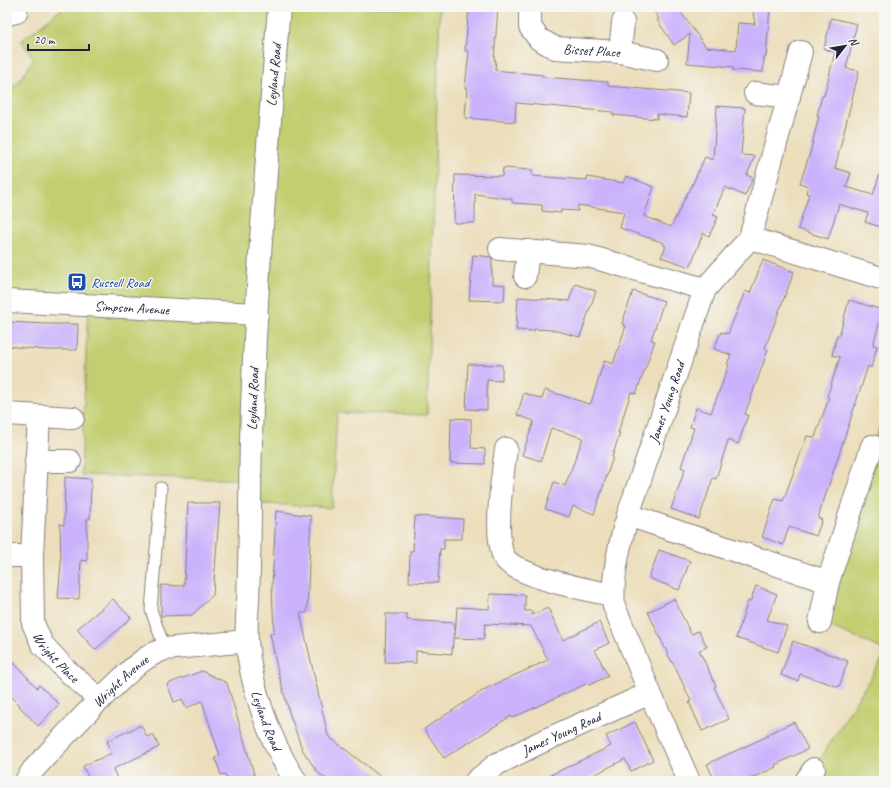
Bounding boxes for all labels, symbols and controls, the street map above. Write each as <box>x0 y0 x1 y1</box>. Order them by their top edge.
scale bar <box>28 26 89 52</box>
north arrow <box>825 26 865 66</box>
text: 20 m <box>34 32 56 48</box>
text: N <box>846 34 862 49</box>
street label: Bisset Place <box>563 40 622 61</box>
street label: Leyland Road <box>263 41 285 107</box>
bus stop icon: Russell Road <box>66 271 88 293</box>
place label: Russell Road <box>91 274 152 291</box>
street label: Simpson Avenue <box>94 297 171 318</box>
street label: James Young Road <box>644 357 689 446</box>
street label: Leyland Road <box>243 365 263 430</box>
street label: Wright Place <box>29 630 84 687</box>
street label: Wright Avenue <box>89 650 152 710</box>
street label: Leyland Road <box>248 688 287 755</box>
street label: James Young Road <box>518 707 605 759</box>

